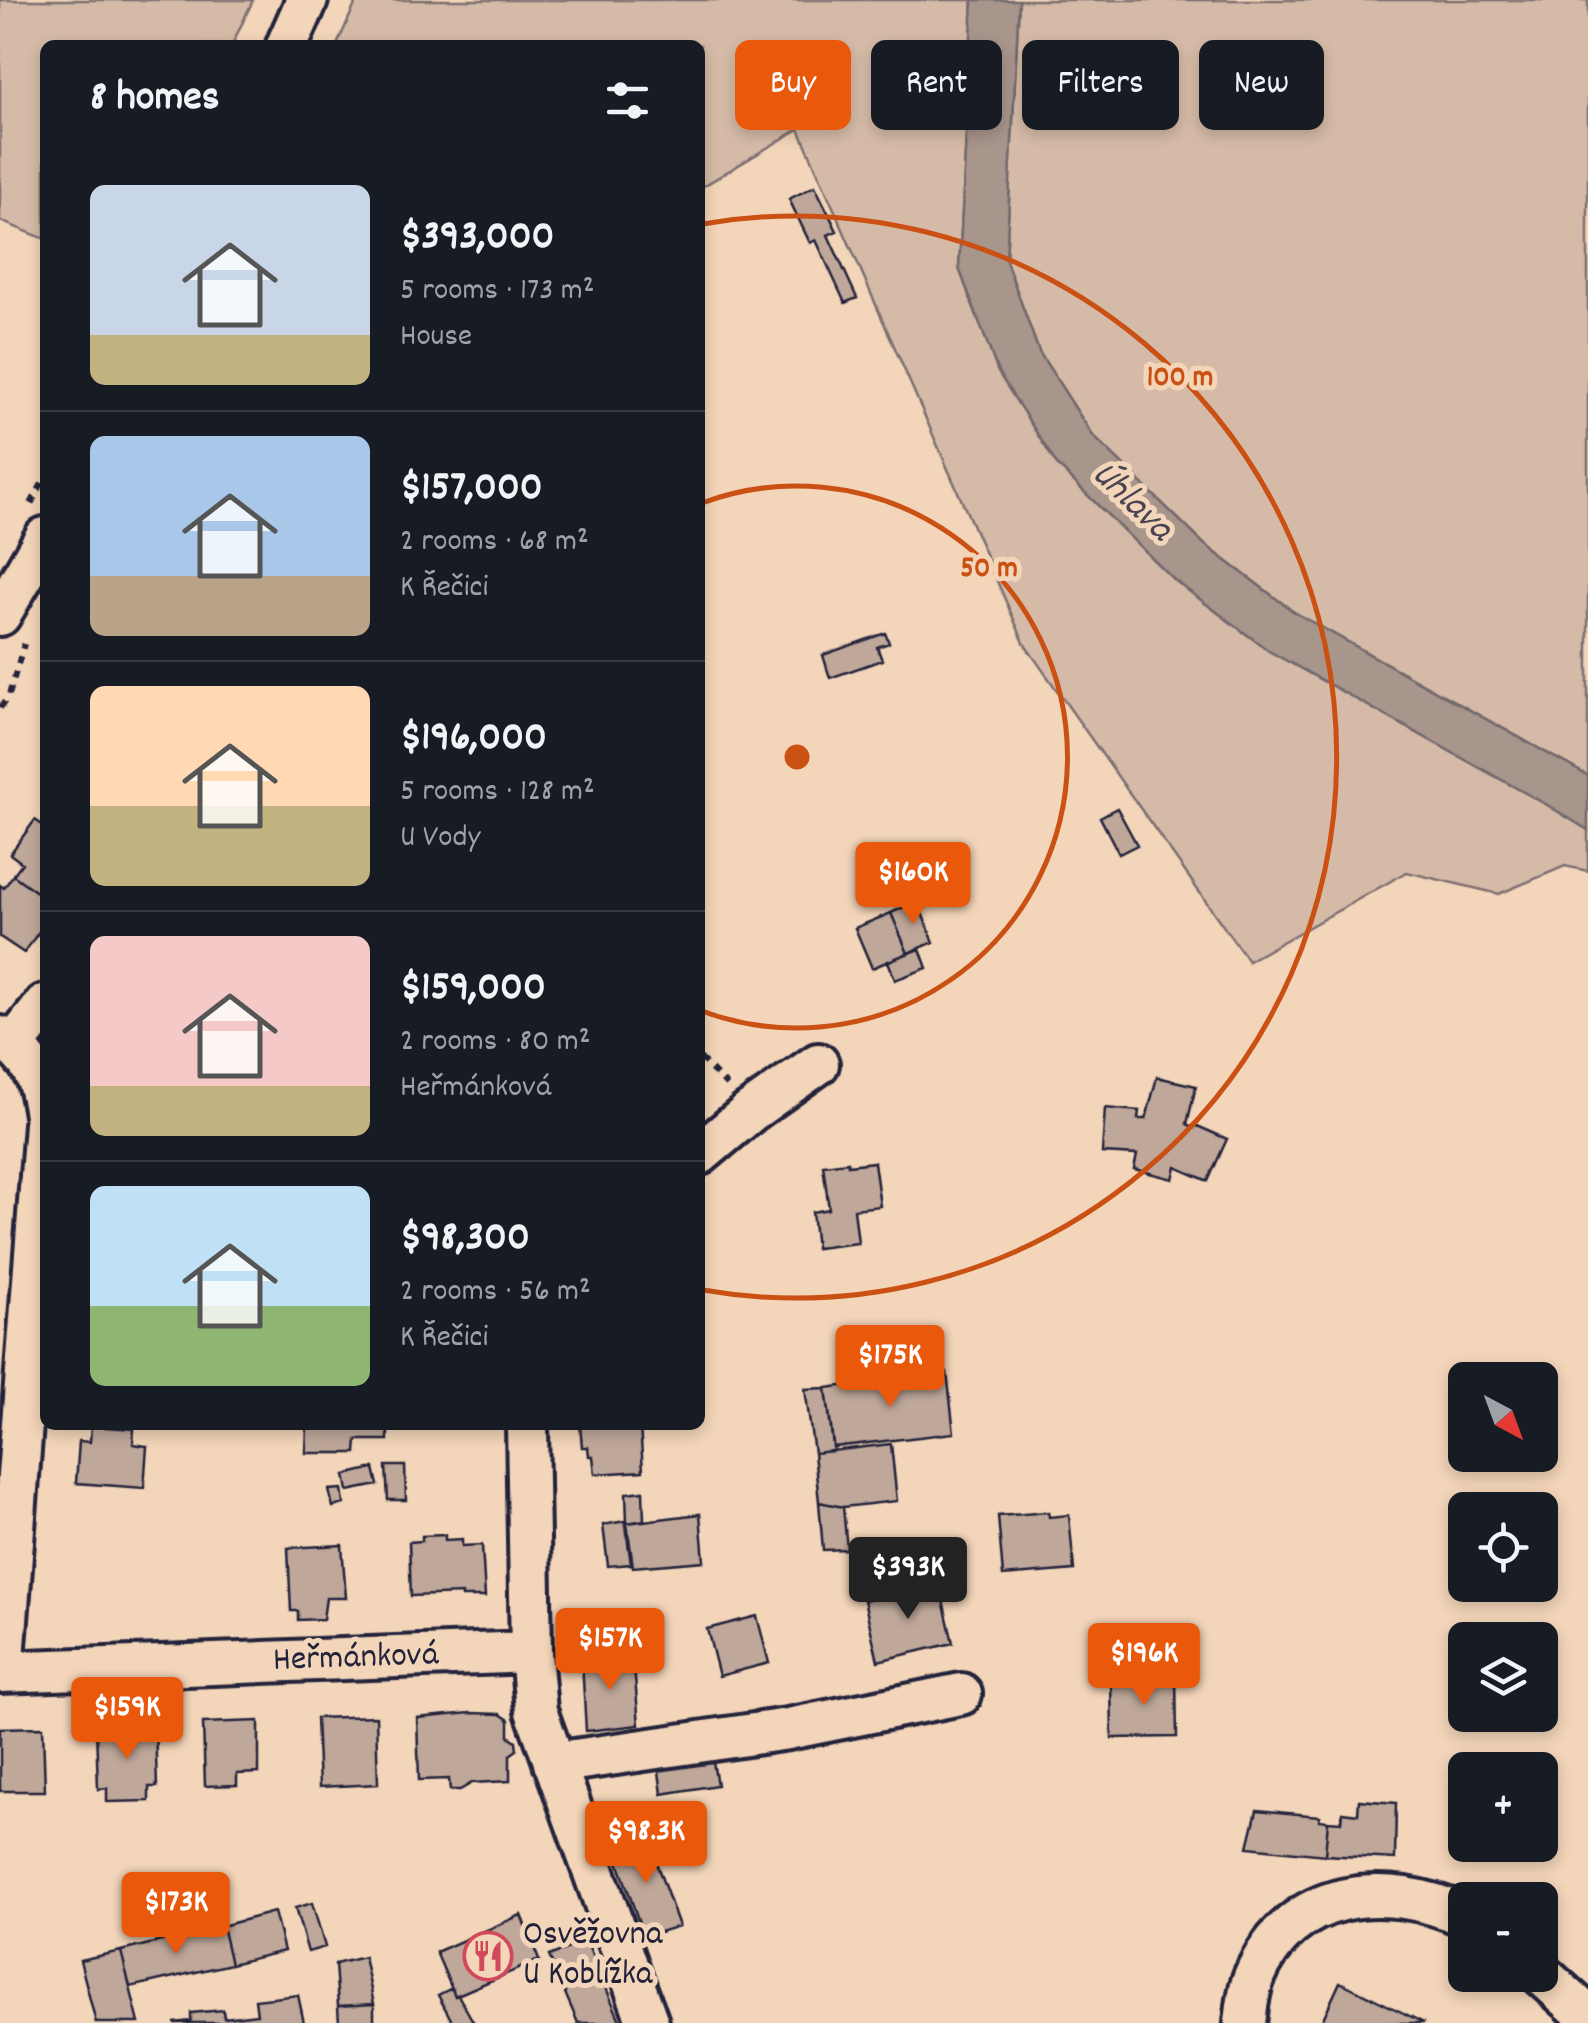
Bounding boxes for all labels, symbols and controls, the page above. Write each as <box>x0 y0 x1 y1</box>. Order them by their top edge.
chip: Buy <box>735 40 851 130</box>
chip: Rent <box>871 40 1002 130</box>
chip: Filters <box>1022 40 1179 130</box>
chip: New <box>1199 40 1324 130</box>
text: 8 homes <box>90 70 219 130</box>
icon: filters <box>600 73 655 128</box>
text: $393,000 <box>400 209 554 269</box>
icon: home <box>170 225 290 345</box>
text: 5 rooms · 173 m² <box>400 269 594 315</box>
text: House <box>400 315 472 361</box>
text: 100 m <box>1147 358 1213 401</box>
water label: Úhlava <box>1078 450 1186 557</box>
text: $157,000 <box>400 460 543 520</box>
icon: home <box>170 476 290 596</box>
text: 2 rooms · 68 m² <box>400 520 589 566</box>
text: 50 m <box>960 549 1018 592</box>
text: K Řečici <box>400 566 488 612</box>
text: $196,000 <box>400 710 547 770</box>
icon: home <box>170 726 290 846</box>
centre of rings <box>779 739 815 775</box>
text: 5 rooms · 128 m² <box>400 770 595 816</box>
text: U Vody <box>400 816 480 862</box>
pin: $160K <box>843 842 983 927</box>
text: $160K <box>877 851 949 897</box>
text: $159,000 <box>400 960 546 1020</box>
icon: home <box>170 976 290 1096</box>
text: 2 rooms · 80 m² <box>400 1020 590 1066</box>
text: Heřmánková <box>400 1066 552 1112</box>
text: $98,300 <box>400 1210 530 1270</box>
icon: home <box>170 1226 290 1346</box>
text: 2 rooms · 56 m² <box>400 1270 591 1316</box>
text: K Řečici <box>400 1316 488 1362</box>
pin: $175K <box>820 1325 960 1410</box>
text: $175K <box>857 1334 923 1380</box>
north arrow <box>1448 1362 1558 1472</box>
map controls <box>1448 1362 1558 1992</box>
button: locate <box>1448 1492 1558 1602</box>
pin: $393K <box>838 1537 978 1622</box>
text: $393K <box>871 1546 945 1592</box>
pin: $157K <box>540 1608 680 1693</box>
text: $157K <box>577 1617 643 1663</box>
button: layers <box>1448 1622 1558 1732</box>
pin: $196K <box>1074 1623 1214 1708</box>
street label: Heřmánková <box>272 1631 440 1687</box>
text: $196K <box>1110 1632 1178 1678</box>
pin: $159K <box>57 1677 197 1762</box>
text: $159K <box>93 1686 161 1732</box>
button: + <box>1448 1752 1558 1862</box>
pin: $98.3K <box>565 1801 727 1886</box>
text: $98.3K <box>607 1810 685 1856</box>
pin: $173K <box>106 1872 246 1957</box>
text: $173K <box>144 1881 208 1927</box>
button: − <box>1448 1882 1558 1992</box>
place label: Osvěžovna U Koblížka <box>523 1911 663 2001</box>
restaurant icon: Osvěžovna U Koblížka <box>462 1930 514 1982</box>

